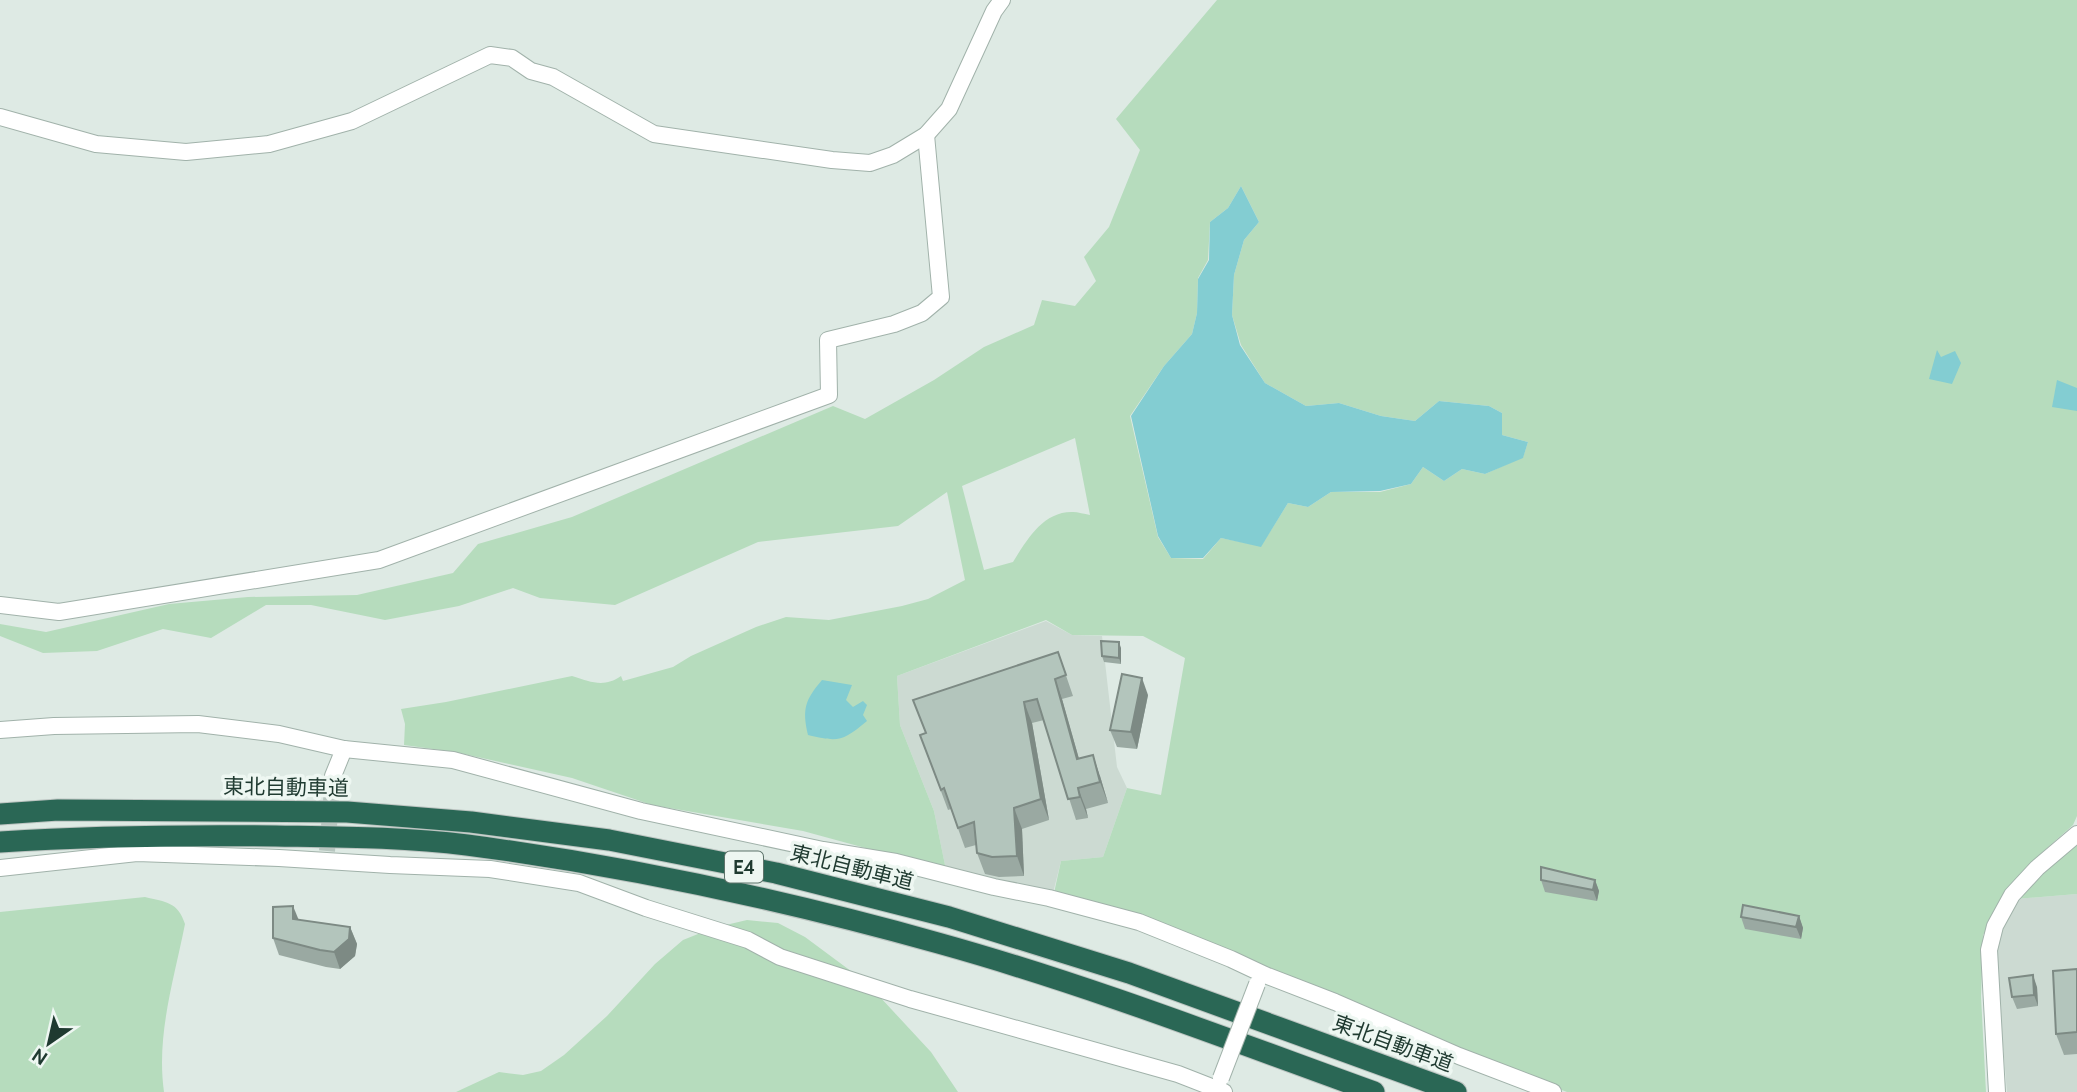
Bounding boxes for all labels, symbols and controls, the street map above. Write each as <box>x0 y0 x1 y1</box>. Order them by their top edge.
street label: 東北自動車道 <box>223 773 349 801</box>
street label: 東北自動車道 <box>788 840 916 894</box>
road number: E4 <box>725 852 763 882</box>
north arrow <box>14 1008 84 1078</box>
street label: 東北自動車道 <box>1330 1010 1456 1076</box>
text: N <box>28 1043 52 1070</box>

